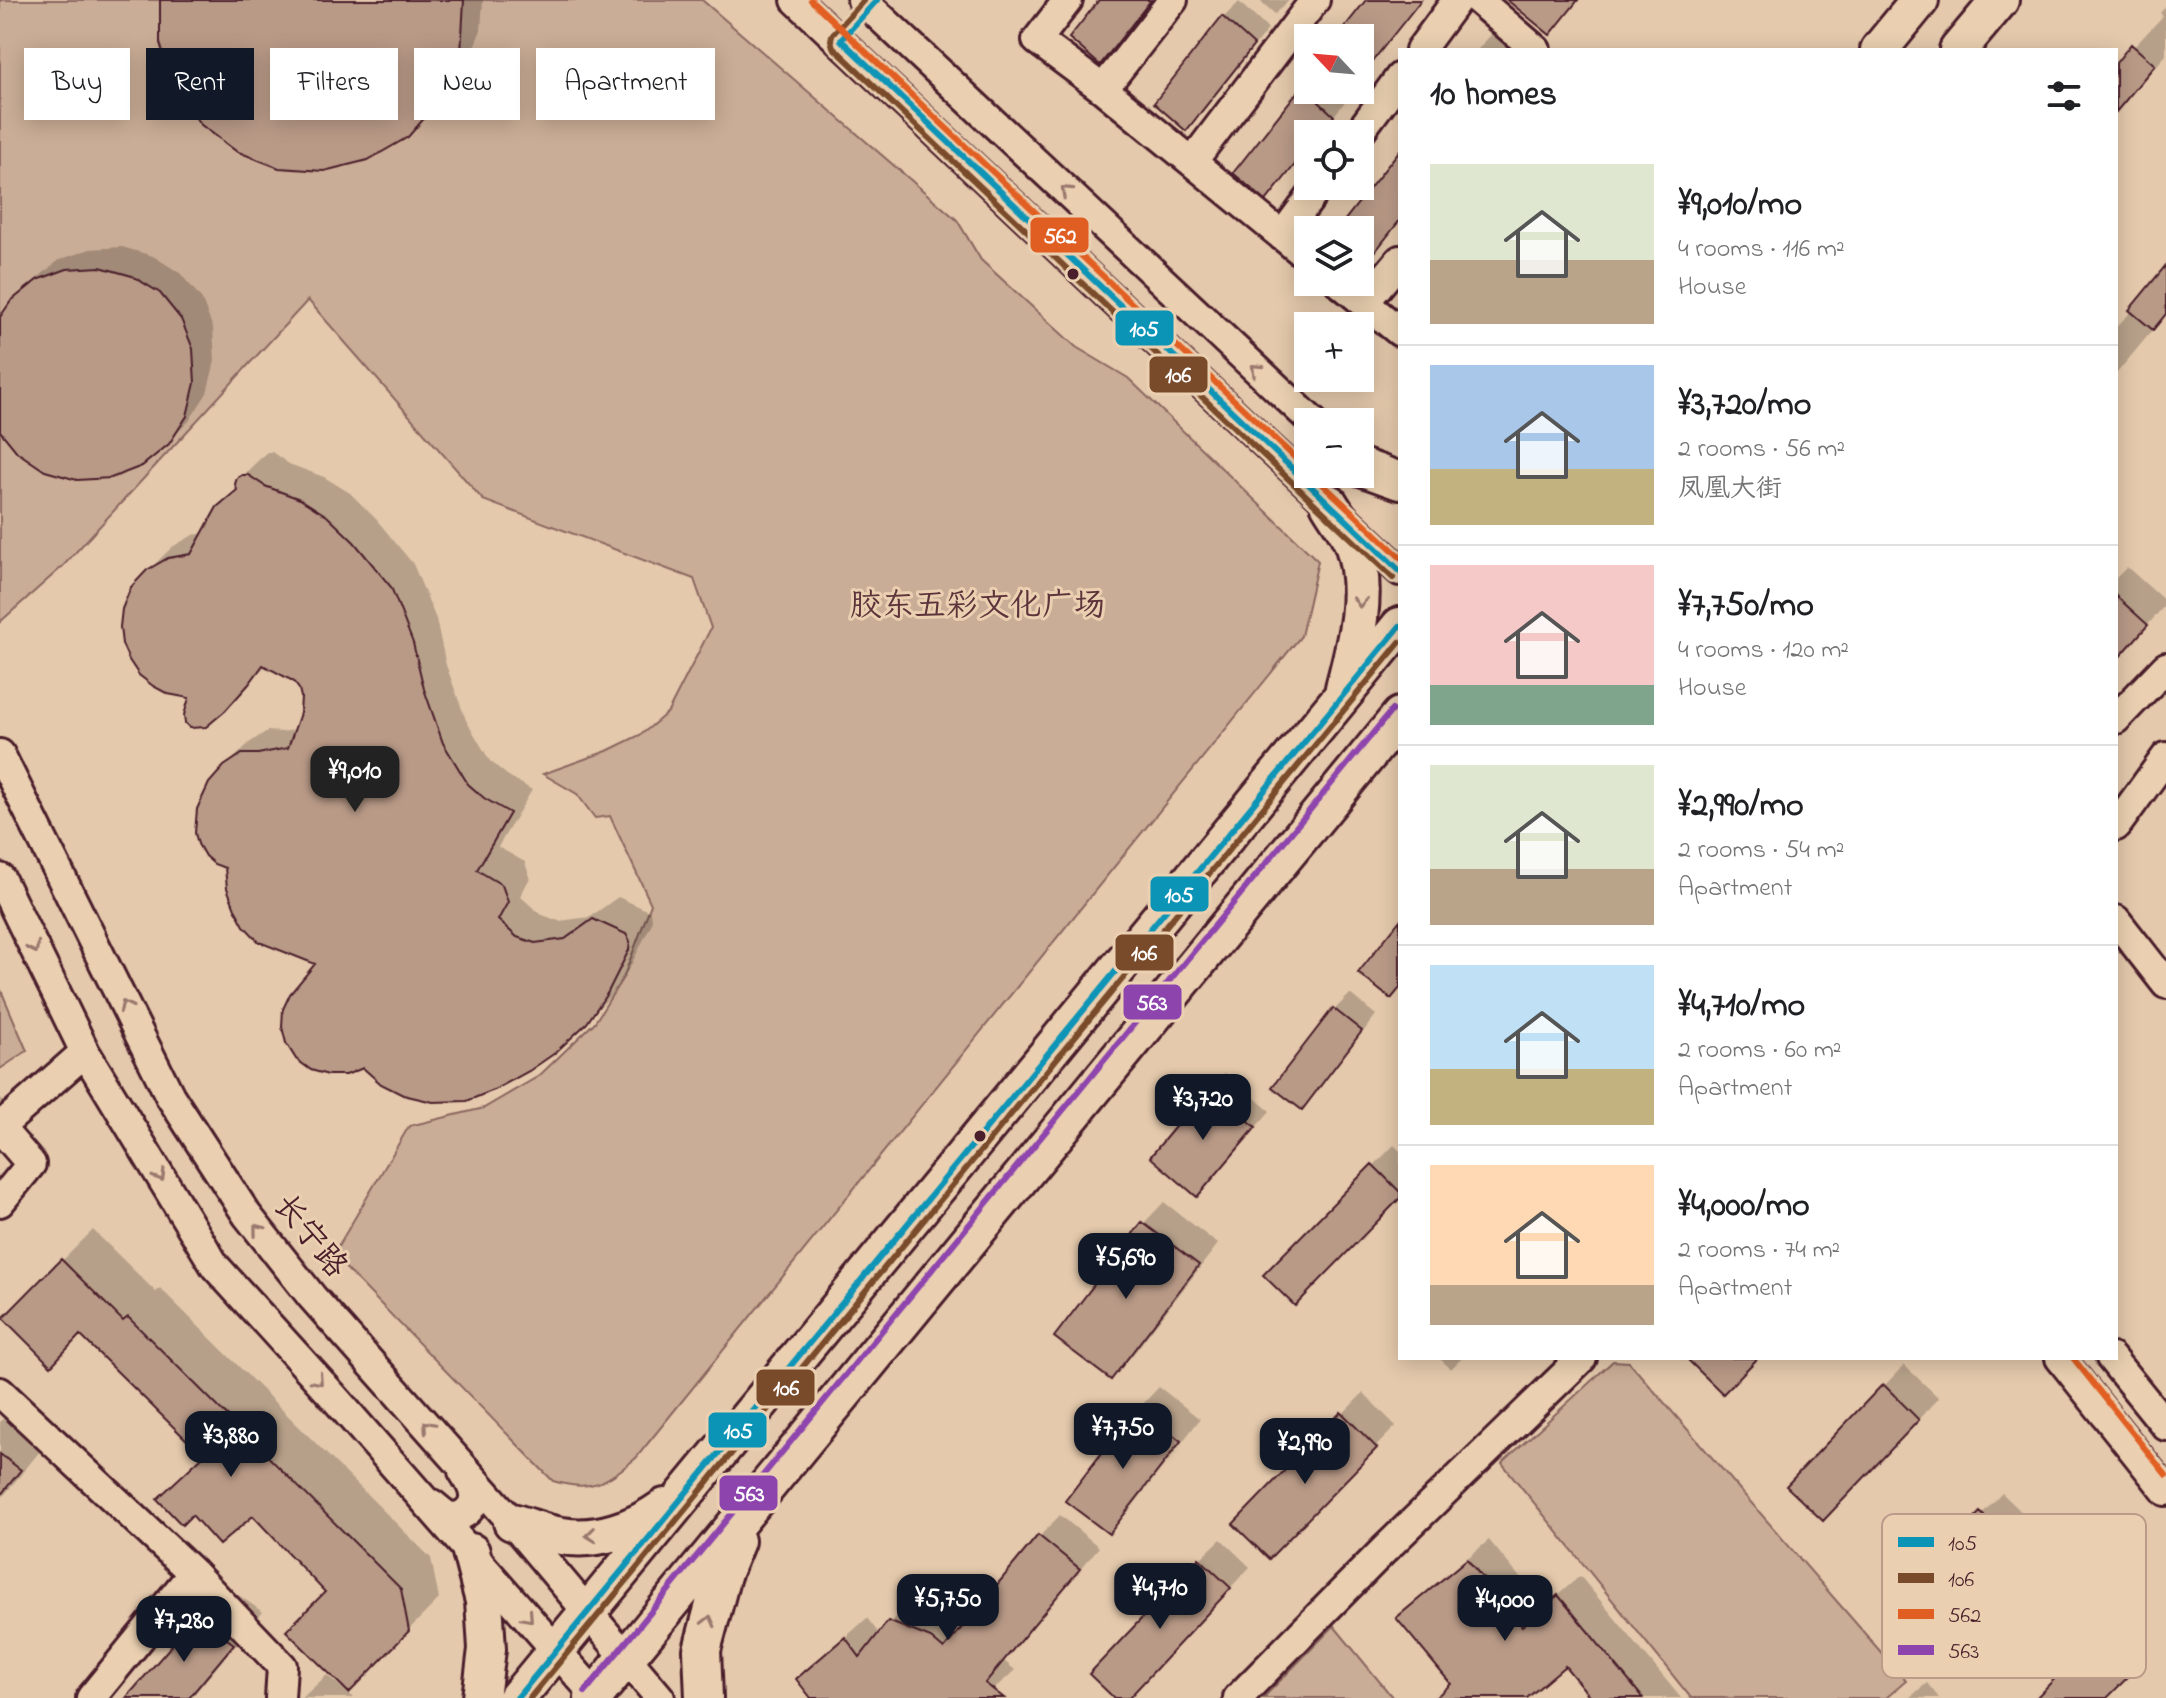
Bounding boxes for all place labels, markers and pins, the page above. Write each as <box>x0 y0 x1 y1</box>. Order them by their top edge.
unlabelled marker <box>1065 266 1081 282</box>
pin: ¥9,010 <box>290 746 420 814</box>
pin: ¥3,720 <box>1138 1074 1268 1142</box>
unlabelled marker <box>972 1128 988 1144</box>
pin: ¥5,690 <box>1061 1233 1191 1301</box>
pin: ¥7,750 <box>1058 1403 1188 1471</box>
pin: ¥3,880 <box>166 1411 296 1479</box>
pin: ¥2,990 <box>1240 1418 1370 1486</box>
pin: ¥4,710 <box>1095 1563 1225 1631</box>
pin: ¥5,750 <box>883 1574 1013 1642</box>
pin: ¥4,000 <box>1440 1575 1570 1643</box>
pin: ¥7,280 <box>119 1596 249 1664</box>

